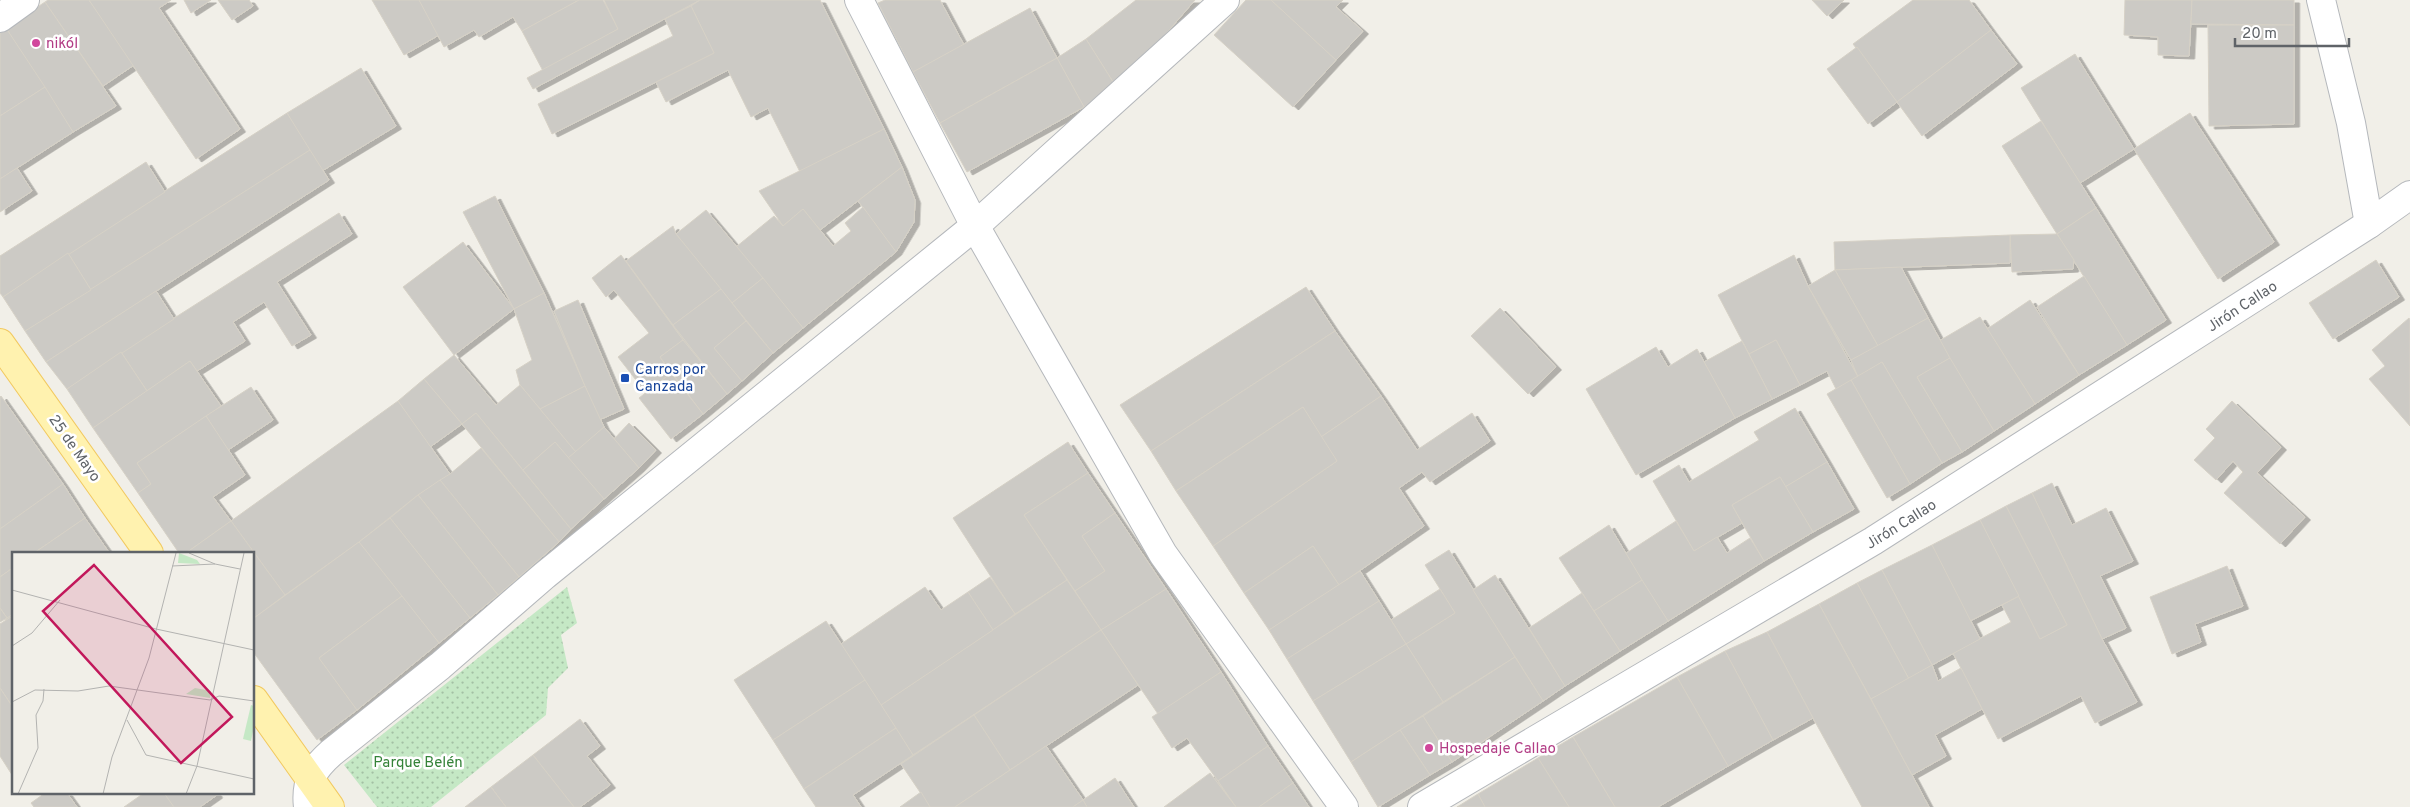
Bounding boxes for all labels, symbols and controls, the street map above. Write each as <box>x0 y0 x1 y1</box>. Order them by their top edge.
scale bar <box>2235 15 2349 47</box>
text: 20 m <box>2242 25 2277 44</box>
place label: nikól <box>46 35 78 54</box>
marker: nikól <box>30 37 42 49</box>
street label: Jirón Callao <box>2204 278 2281 337</box>
place label: Carros por Canzada <box>635 361 706 397</box>
marker: Carros por Canzada <box>619 372 631 384</box>
street label: 25 de Mayo <box>44 412 104 486</box>
street label: Jirón Callao <box>1863 496 1941 554</box>
inset map <box>12 552 255 794</box>
place label: Hospedaje Callao <box>1439 740 1556 759</box>
marker: Hospedaje Callao <box>1423 742 1435 754</box>
park label: Parque Belén <box>373 754 463 773</box>

